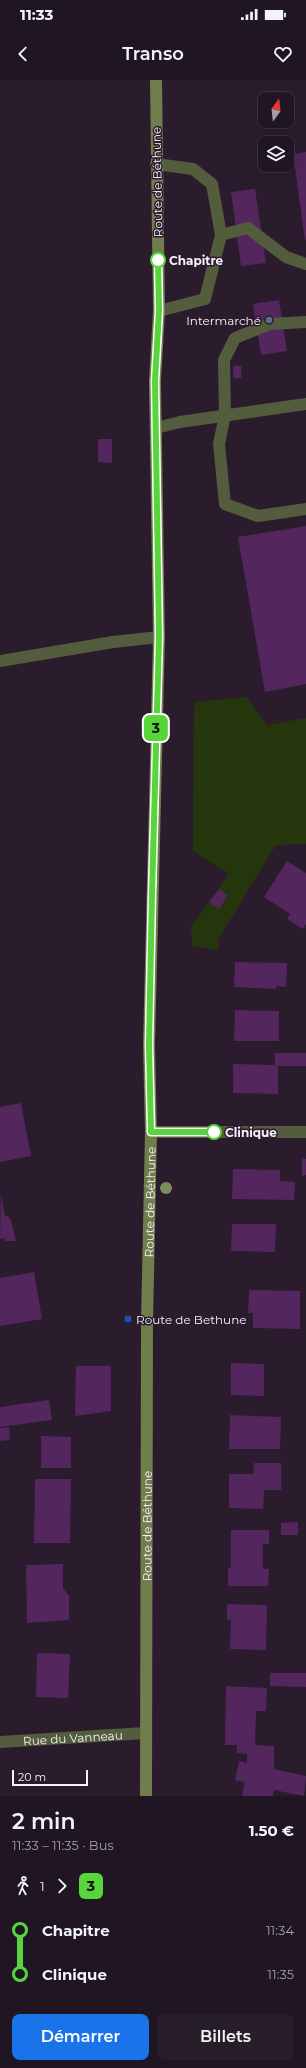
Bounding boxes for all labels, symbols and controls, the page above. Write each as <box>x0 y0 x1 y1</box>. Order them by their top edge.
text: 11:33 <box>20 5 53 24</box>
icon: back <box>12 43 34 65</box>
text: Transo <box>122 43 184 65</box>
icon: heart <box>272 43 294 65</box>
north arrow <box>258 92 294 128</box>
map controls <box>258 92 294 172</box>
street label: Route de Béthune <box>149 127 165 237</box>
button: layers <box>258 136 294 172</box>
marker: Chapitre <box>150 252 166 268</box>
place label: Chapitre <box>169 253 224 268</box>
place label: Intermarché <box>186 313 261 328</box>
marker: Intermarché <box>264 315 274 325</box>
line badge: 3 <box>143 715 169 741</box>
text: 3 <box>152 719 160 737</box>
marker: Clinique <box>206 1124 222 1140</box>
place label: Clinique <box>225 1125 277 1140</box>
street label: Route de Béthune <box>141 1147 158 1258</box>
place label: Route de Bethune <box>136 1312 247 1327</box>
marker: Route de Bethune <box>123 1314 133 1324</box>
street label: Route de Béthune <box>139 1471 154 1581</box>
street label: Rue du Vanneau <box>23 1727 123 1748</box>
scale bar <box>12 1768 88 1787</box>
text: 20 m <box>18 1770 46 1784</box>
text: 2 min <box>12 1808 75 1835</box>
text: 1.50 € <box>249 1821 294 1840</box>
text: 11:33 – 11:35 · Bus <box>12 1837 114 1853</box>
icon: walk <box>12 1875 34 1897</box>
icon: forward <box>51 1875 73 1897</box>
text: 3 <box>87 1877 95 1895</box>
text: 1 <box>40 1878 45 1894</box>
text: Chapitre <box>42 1921 110 1940</box>
text: 11:34 <box>266 1922 294 1938</box>
text: Clinique <box>42 1965 107 1984</box>
text: 11:35 <box>267 1966 294 1982</box>
button: Démarrer <box>12 2014 149 2060</box>
button: Billets <box>157 2014 294 2060</box>

